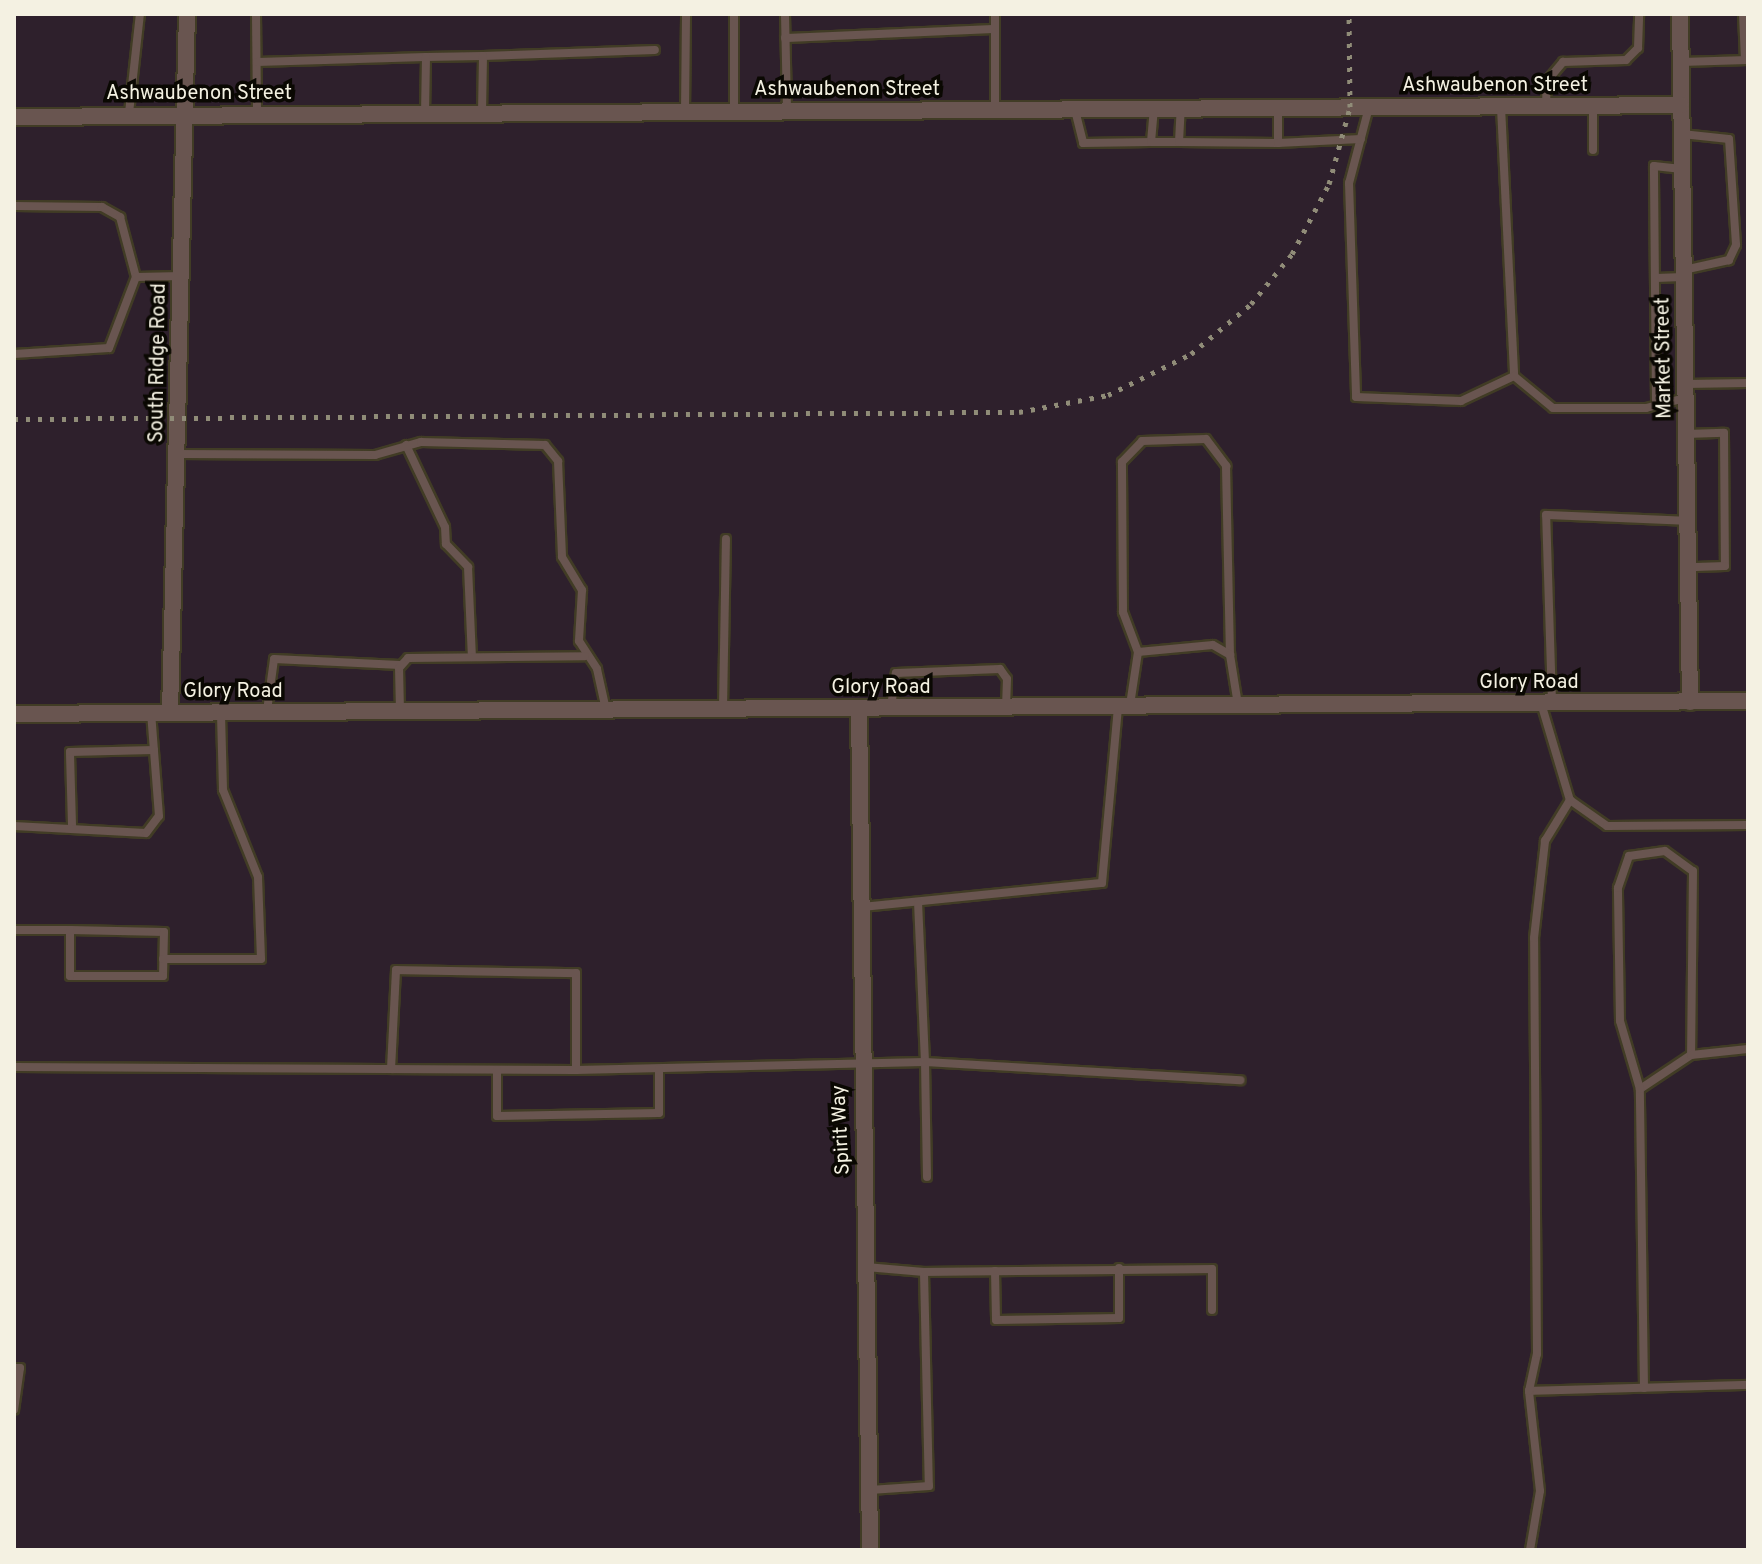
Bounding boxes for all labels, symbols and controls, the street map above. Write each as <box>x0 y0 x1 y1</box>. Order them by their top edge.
street label: Ashwaubenon Street <box>1402 74 1588 98</box>
street label: Ashwaubenon Street <box>754 78 940 102</box>
street label: Ashwaubenon Street <box>106 82 292 106</box>
street label: South Ridge Road <box>146 283 172 443</box>
street label: Market Street <box>1652 297 1678 419</box>
street label: Glory Road <box>1479 671 1579 695</box>
street label: Glory Road <box>831 676 931 700</box>
street label: Glory Road <box>183 680 283 704</box>
street label: Spirit Way <box>828 1084 856 1176</box>

